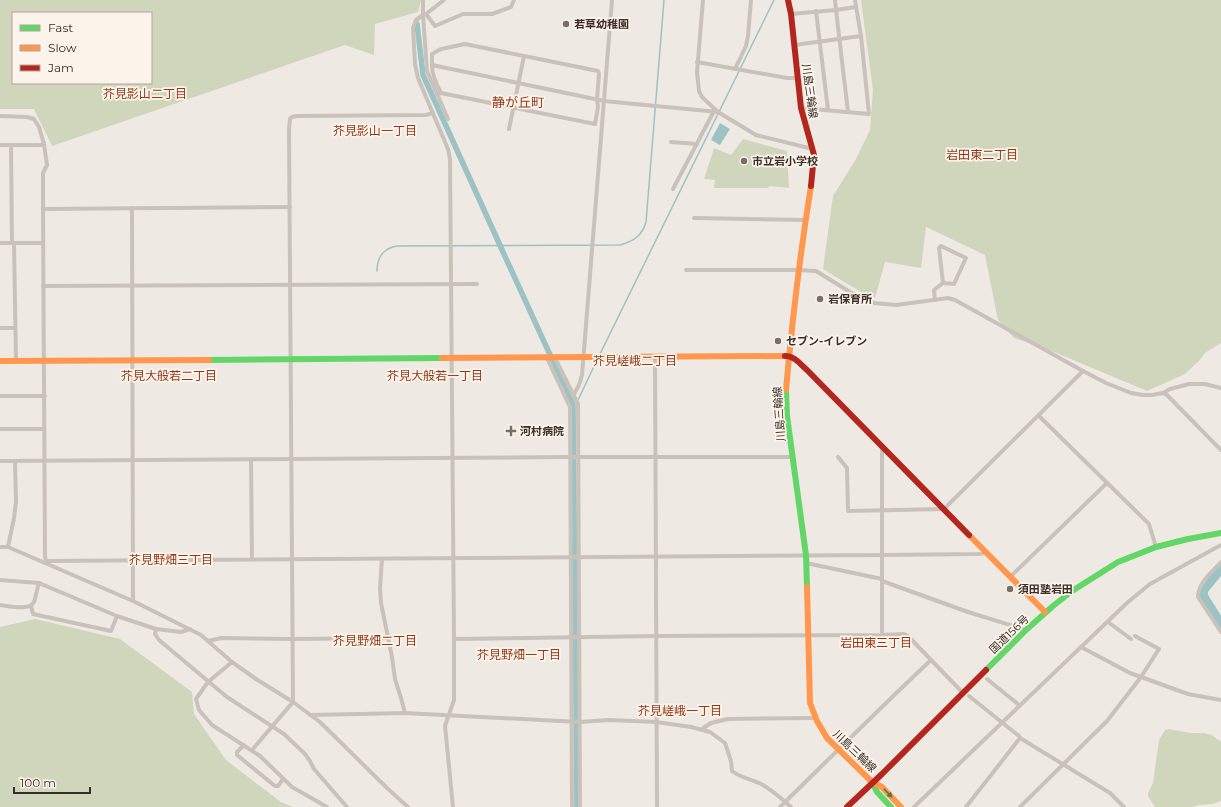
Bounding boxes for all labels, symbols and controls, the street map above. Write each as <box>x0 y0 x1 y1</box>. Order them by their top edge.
legend <box>12 12 152 84</box>
place label: 若草幼稚園 <box>574 17 629 31</box>
marker: 若草幼稚園 <box>561 19 571 29</box>
text: Fast <box>48 20 73 35</box>
text: Slow <box>48 40 77 55</box>
text: Jam <box>47 60 74 75</box>
street label: 川島三輪線 <box>799 63 821 119</box>
district label: 芥見影山二丁目 <box>103 86 187 101</box>
district label: 静が丘町 <box>492 94 544 110</box>
district label: 芥見影山一丁目 <box>333 123 417 138</box>
district label: 岩田東二丁目 <box>946 147 1018 162</box>
place label: 市立岩小学校 <box>752 154 818 168</box>
marker: 市立岩小学校 <box>739 156 749 166</box>
place label: 岩保育所 <box>828 292 872 306</box>
marker: 岩保育所 <box>815 294 825 304</box>
place label: セブン-イレブン <box>786 334 867 348</box>
marker: セブン-イレブン <box>773 336 783 346</box>
district label: 芥見嵯峨二丁目 <box>593 353 677 368</box>
district label: 芥見大般若二丁目 <box>121 368 217 383</box>
district label: 芥見大般若一丁目 <box>387 368 483 383</box>
street label: 川島三輪線 <box>770 386 788 442</box>
place label: 河村病院 <box>520 424 564 438</box>
marker: 河村病院 <box>505 425 517 437</box>
district label: 芥見野畑三丁目 <box>129 552 213 567</box>
place label: 須田塾岩田 <box>1018 582 1073 596</box>
marker: 須田塾岩田 <box>1005 584 1015 594</box>
street label: 国道156号 <box>986 612 1032 656</box>
district label: 芥見野畑二丁目 <box>333 633 417 648</box>
district label: 岩田東三丁目 <box>840 635 912 650</box>
district label: 芥見野畑一丁目 <box>477 647 561 662</box>
district label: 芥見嵯峨一丁目 <box>638 703 722 718</box>
street label: 川島三輪線 <box>830 727 880 775</box>
scale bar <box>14 769 90 795</box>
text: 100 m <box>20 775 56 790</box>
one-way arrow <box>883 788 893 798</box>

